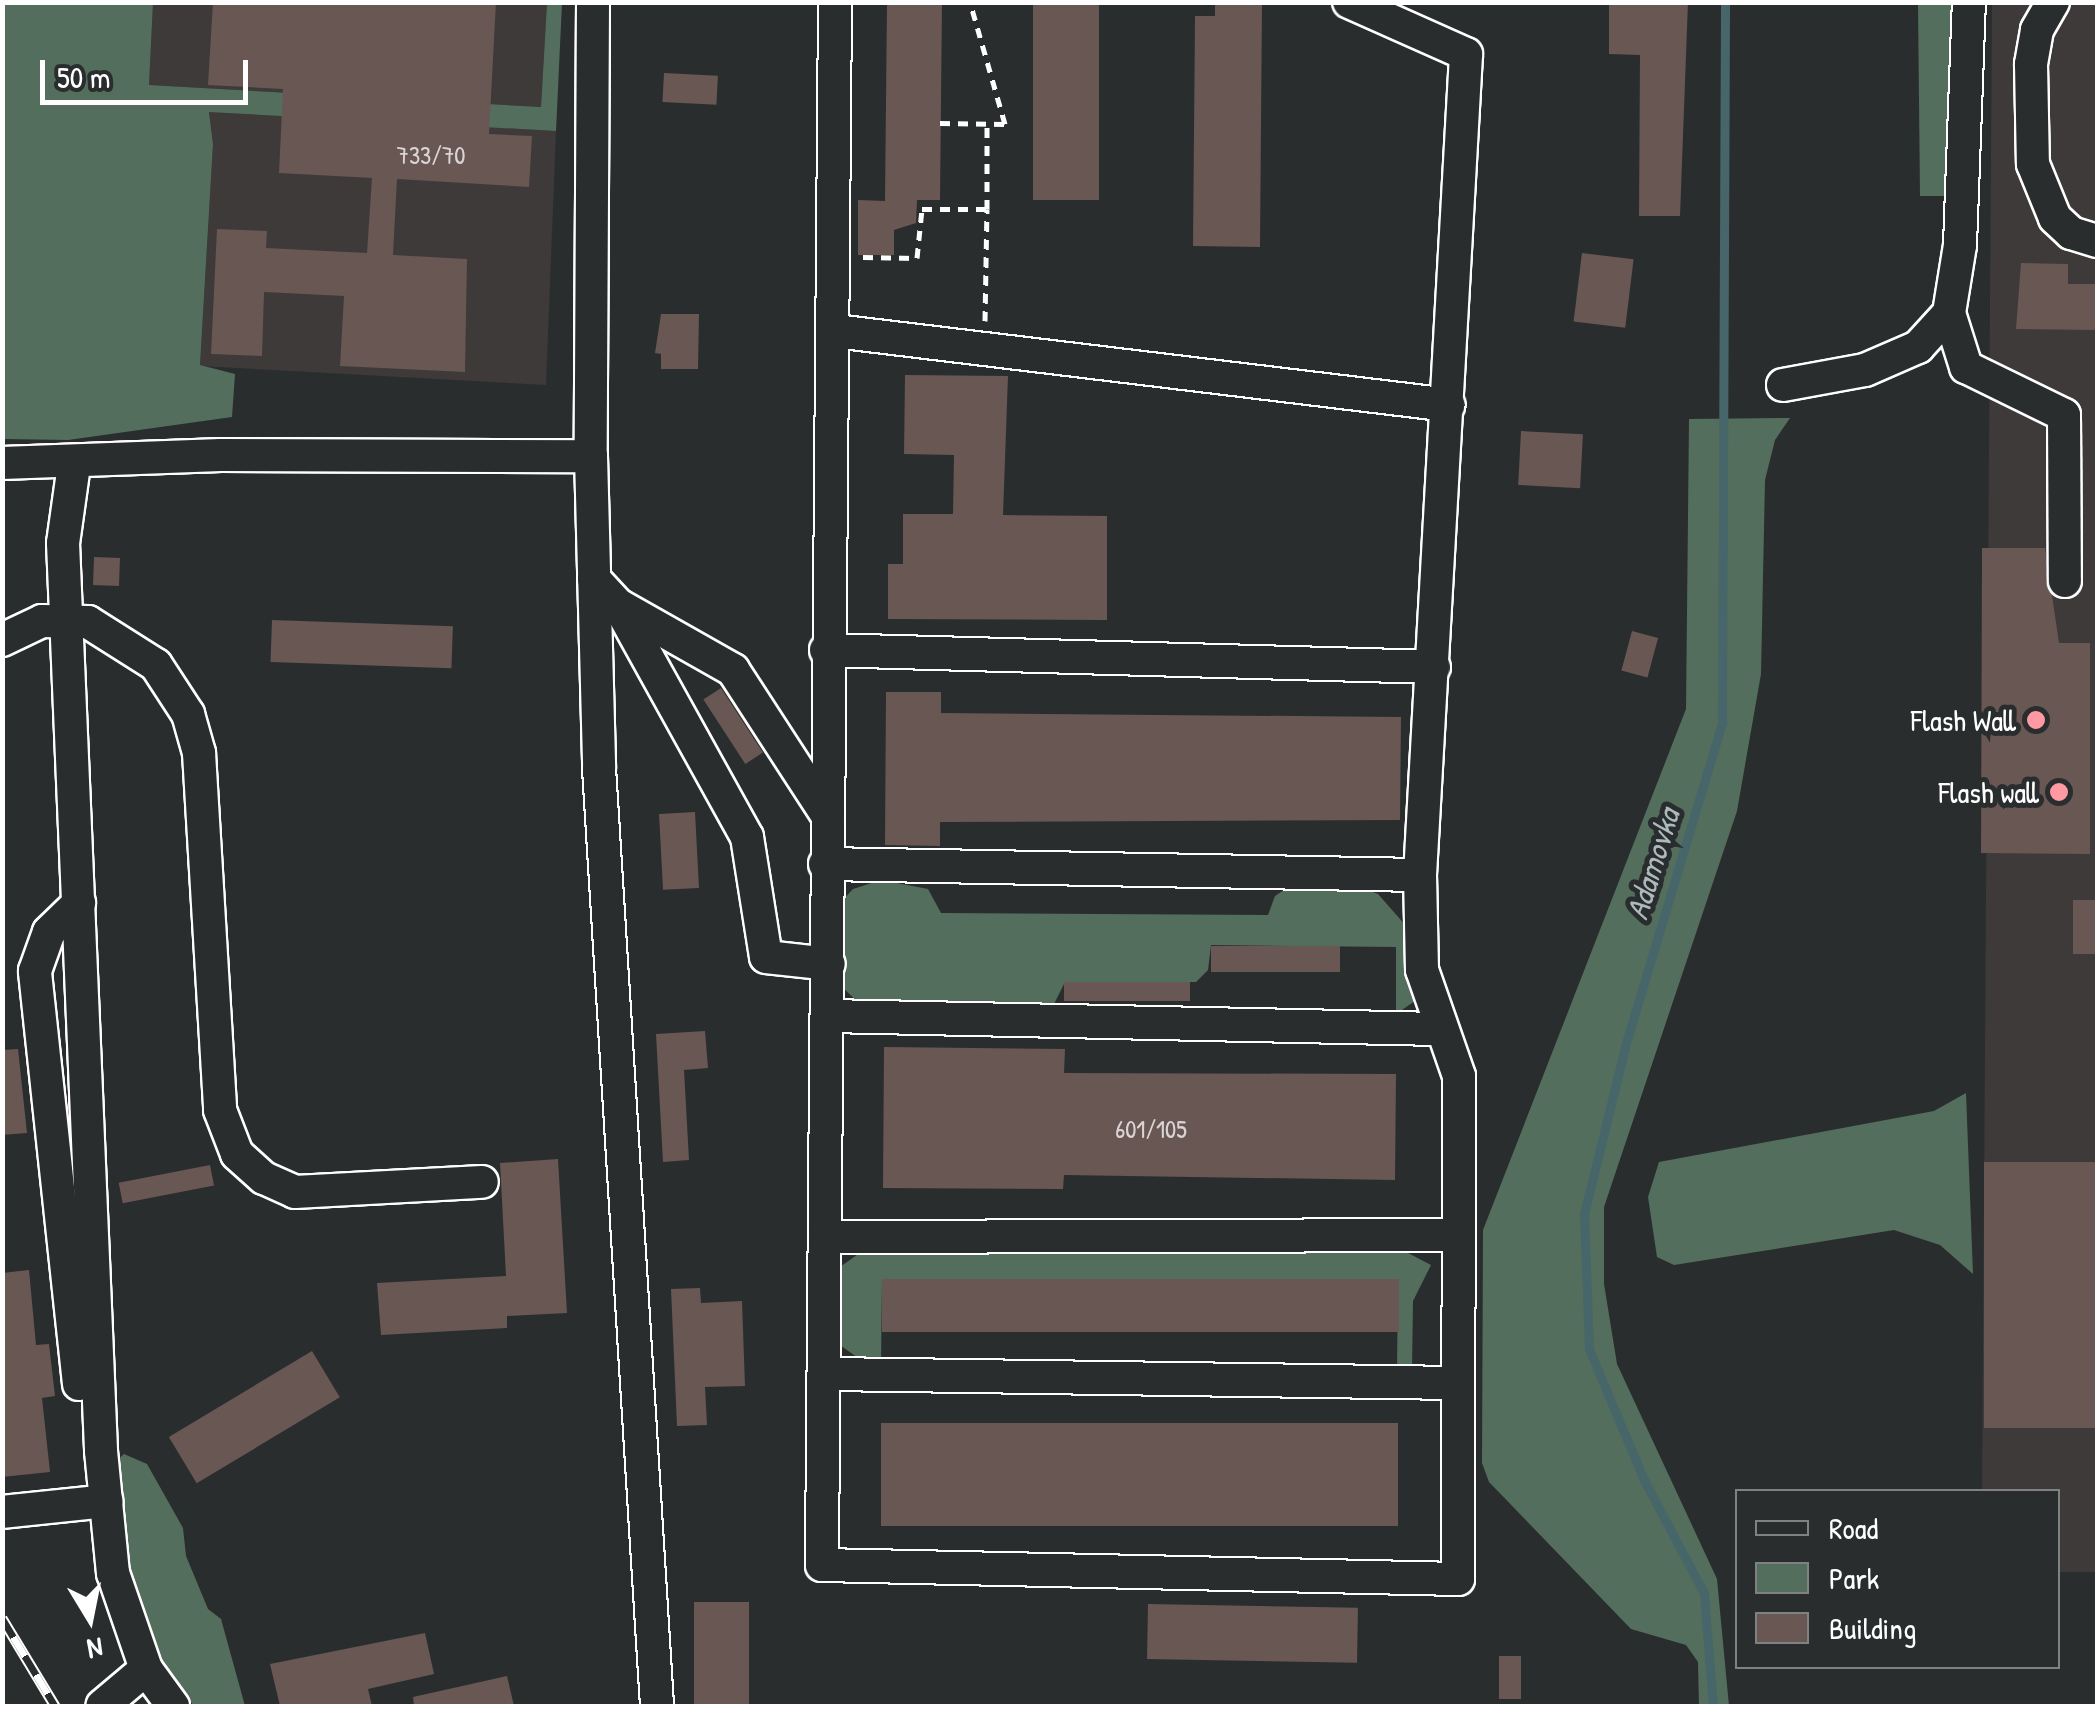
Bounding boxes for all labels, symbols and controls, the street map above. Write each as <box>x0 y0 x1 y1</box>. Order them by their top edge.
scale bar <box>45 40 252 102</box>
text: 50 m <box>57 57 110 97</box>
house number: 733/70 <box>397 140 465 170</box>
place label: Flash Wall <box>1911 702 2016 738</box>
marker: Flash Wall <box>2025 709 2047 731</box>
place label: Flash wall <box>1938 774 2039 810</box>
marker: Flash wall <box>2048 781 2070 803</box>
water label: Adamovka <box>1618 804 1688 924</box>
house number: 601/105 <box>1115 1114 1187 1144</box>
legend <box>1735 1489 2060 1669</box>
text: Road <box>1829 1508 1878 1548</box>
text: Park <box>1829 1558 1879 1598</box>
north arrow <box>40 1569 140 1669</box>
text: Building <box>1829 1608 1916 1648</box>
text: N <box>85 1629 106 1669</box>

